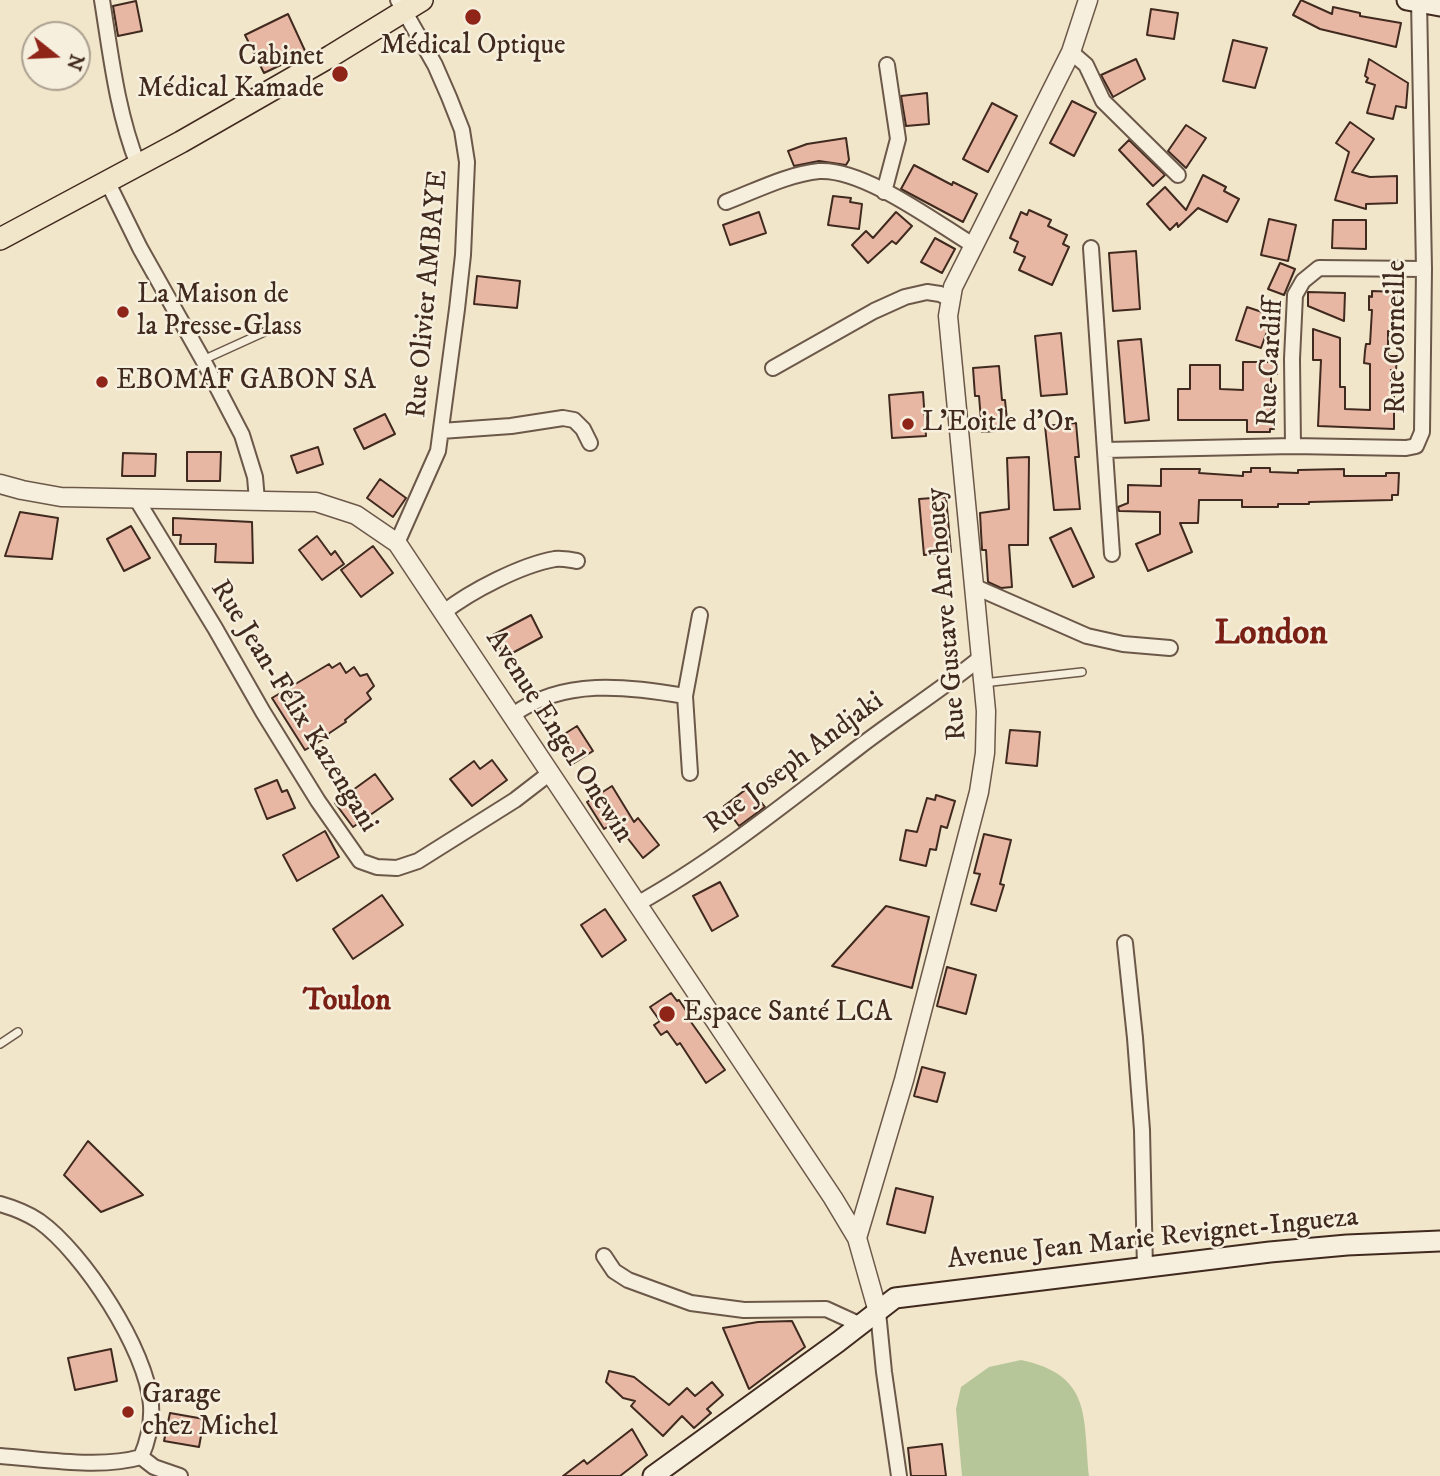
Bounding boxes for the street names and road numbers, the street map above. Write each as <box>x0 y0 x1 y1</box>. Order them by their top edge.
street label: Rue Olivier AMBAYE <box>401 169 457 419</box>
street label: Rue Corneille <box>1381 260 1415 414</box>
street label: Rue Cardiff <box>1252 299 1292 427</box>
street label: Rue Gustave Anchouey <box>920 486 976 742</box>
street label: Rue Jean-Félix Kazengani <box>202 575 384 839</box>
street label: Avenue Engel Onewin <box>477 624 639 850</box>
street label: Rue Joseph Andjaki <box>699 686 891 842</box>
street label: Avenue Jean Marie Revignet-Ingueza <box>946 1202 1360 1278</box>

